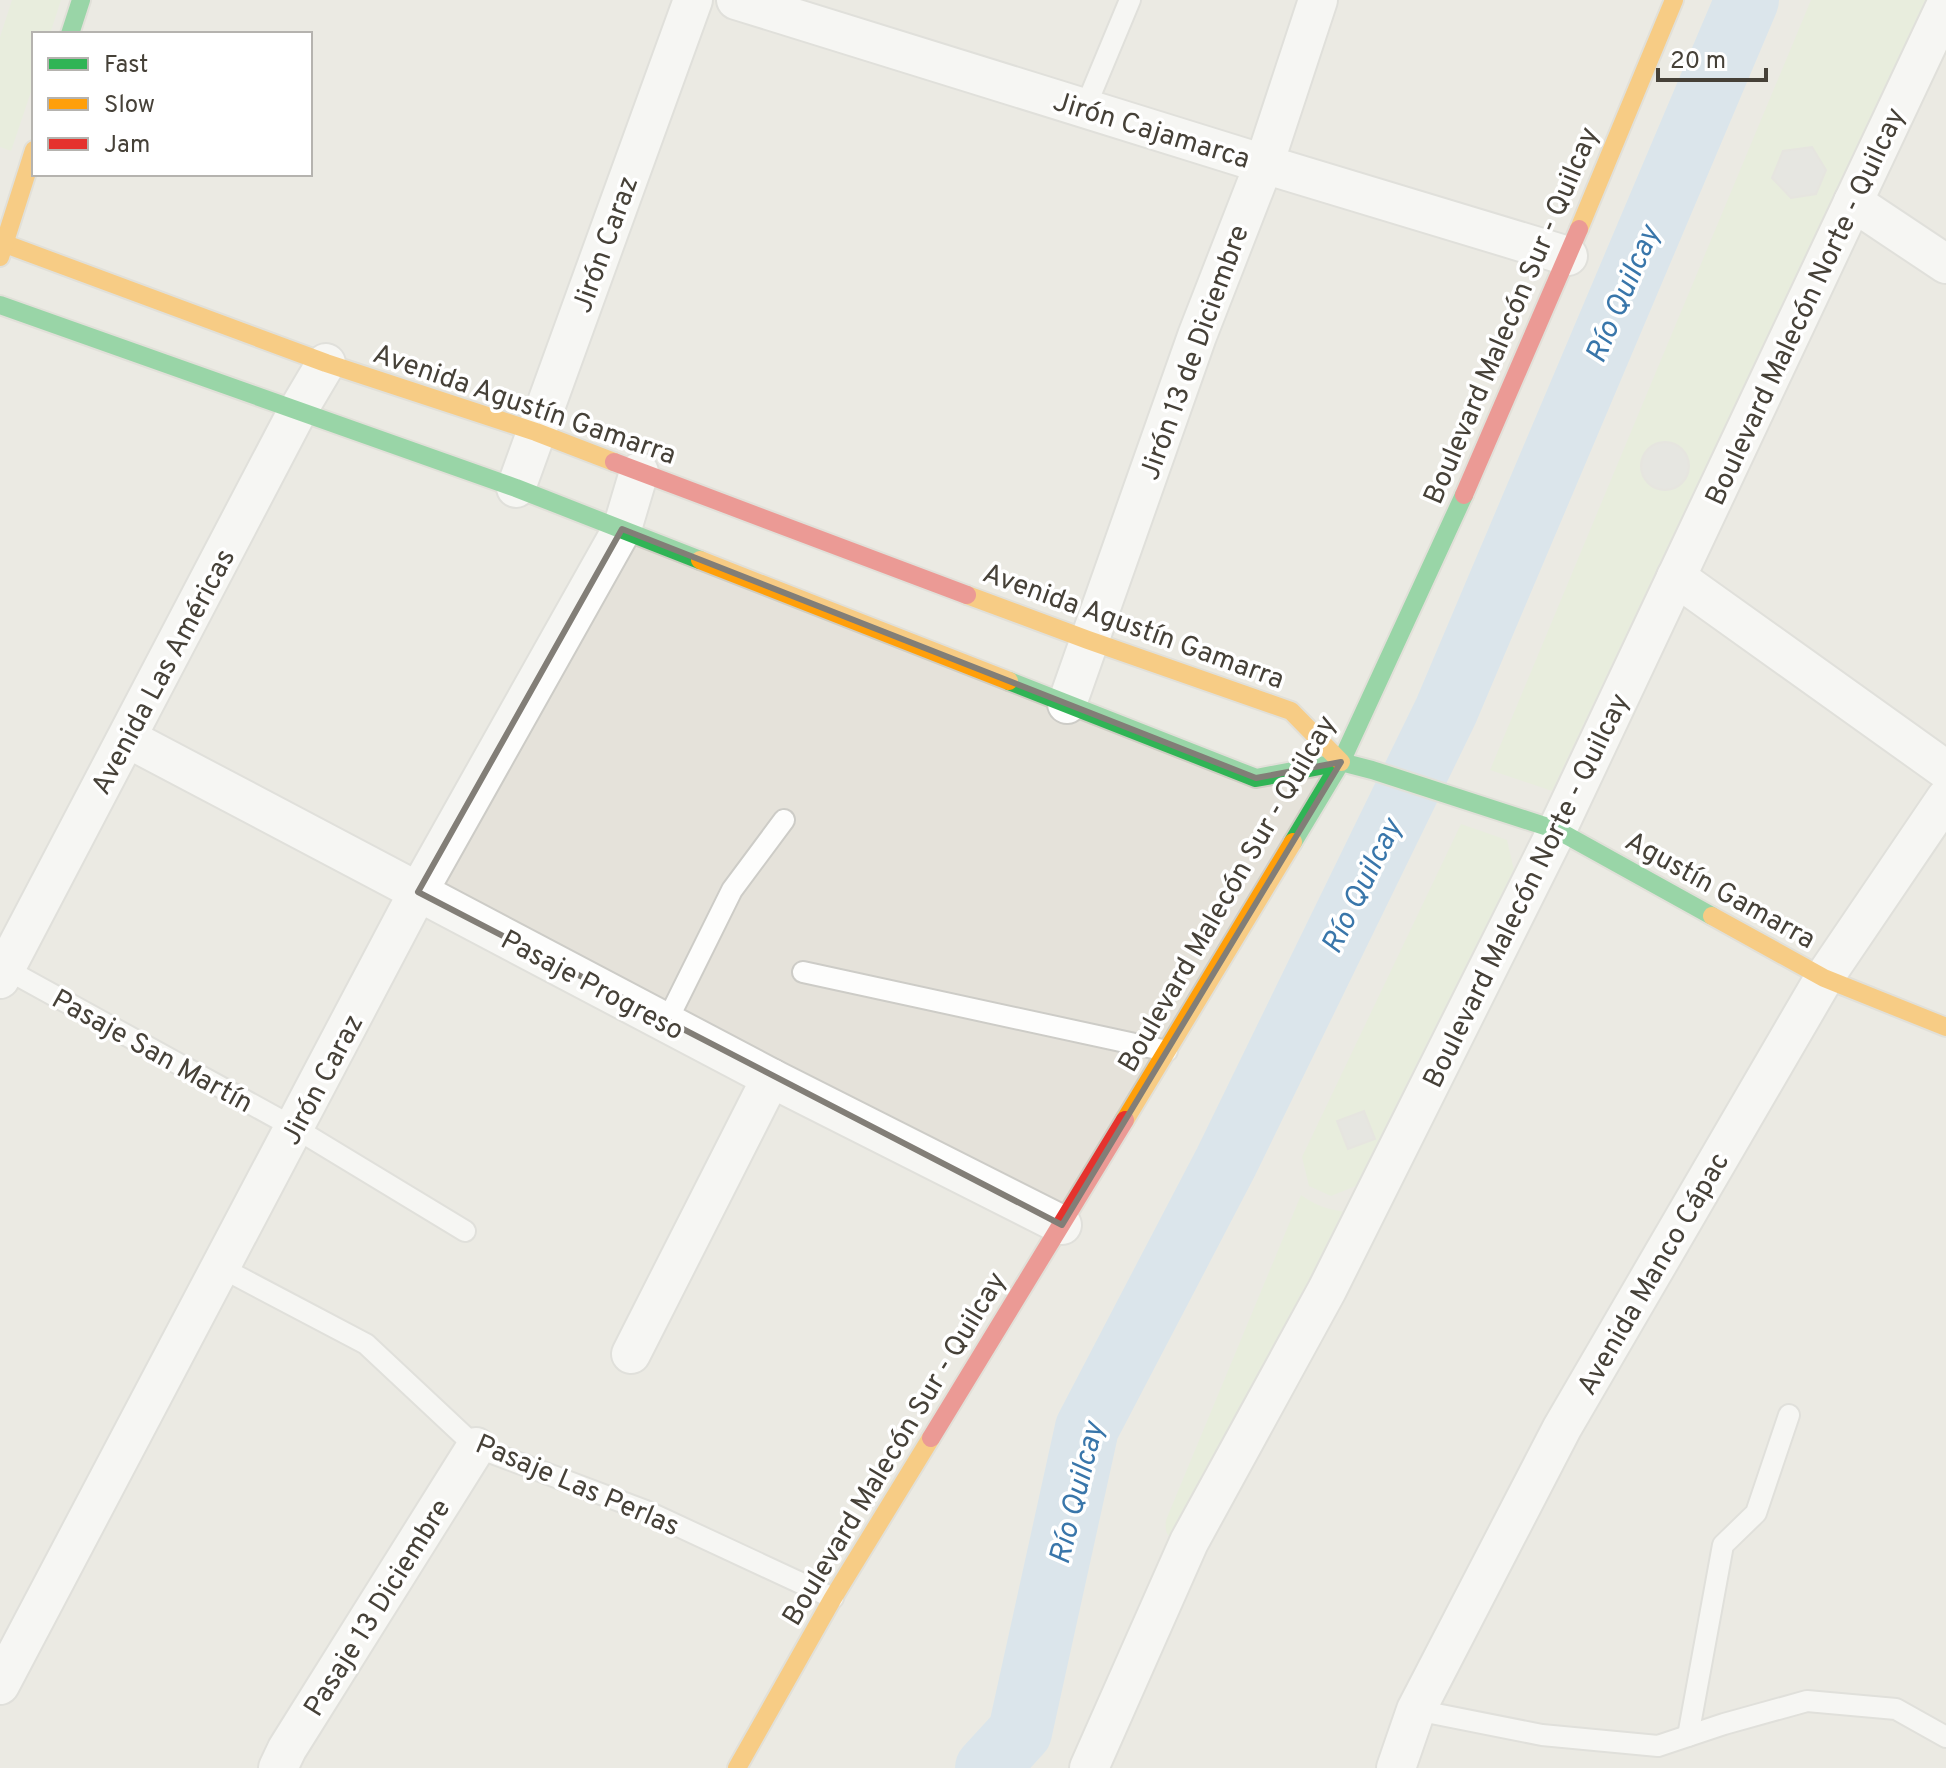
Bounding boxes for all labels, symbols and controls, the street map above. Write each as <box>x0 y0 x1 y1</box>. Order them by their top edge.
legend <box>32 32 312 176</box>
scale bar <box>1658 32 1766 82</box>
text: 20 m <box>1670 47 1726 77</box>
text: Fast <box>104 51 148 81</box>
street label: Jirón Cajamarca <box>1048 85 1254 179</box>
text: Slow <box>104 91 155 121</box>
street label: Boulevard Malecón Norte - Quilcay <box>1698 103 1915 512</box>
street label: Boulevard Malecón Sur - Quilcay <box>1417 122 1609 510</box>
text: Jam <box>104 131 150 161</box>
street label: Jirón Caraz <box>565 172 648 318</box>
water label: Río Quilcay <box>1579 218 1671 369</box>
street label: Jirón 13 de Diciembre <box>1133 220 1259 486</box>
street label: Avenida Agustín Gamarra <box>368 337 680 475</box>
street label: Avenida Las Américas <box>85 543 245 802</box>
street label: Avenida Agustín Gamarra <box>977 556 1289 699</box>
street label: Boulevard Malecón Norte - Quilcay <box>1416 688 1639 1095</box>
street label: Boulevard Malecón Sur - Quilcay <box>1111 709 1346 1080</box>
water label: Río Quilcay <box>1315 811 1413 961</box>
street label: Agustín Gamarra <box>1618 824 1821 959</box>
street label: Pasaje Progreso <box>494 923 689 1050</box>
street label: Pasaje San Martín <box>45 982 259 1123</box>
street label: Jirón Caraz <box>274 1009 373 1152</box>
street label: Avenida Manco Cápac <box>1570 1147 1739 1402</box>
street label: Boulevard Malecón Sur - Quilcay <box>775 1266 1016 1633</box>
water label: Río Quilcay <box>1043 1416 1115 1569</box>
street label: Pasaje Las Perlas <box>469 1428 684 1546</box>
street label: Pasaje 13 Diciembre <box>297 1493 460 1724</box>

